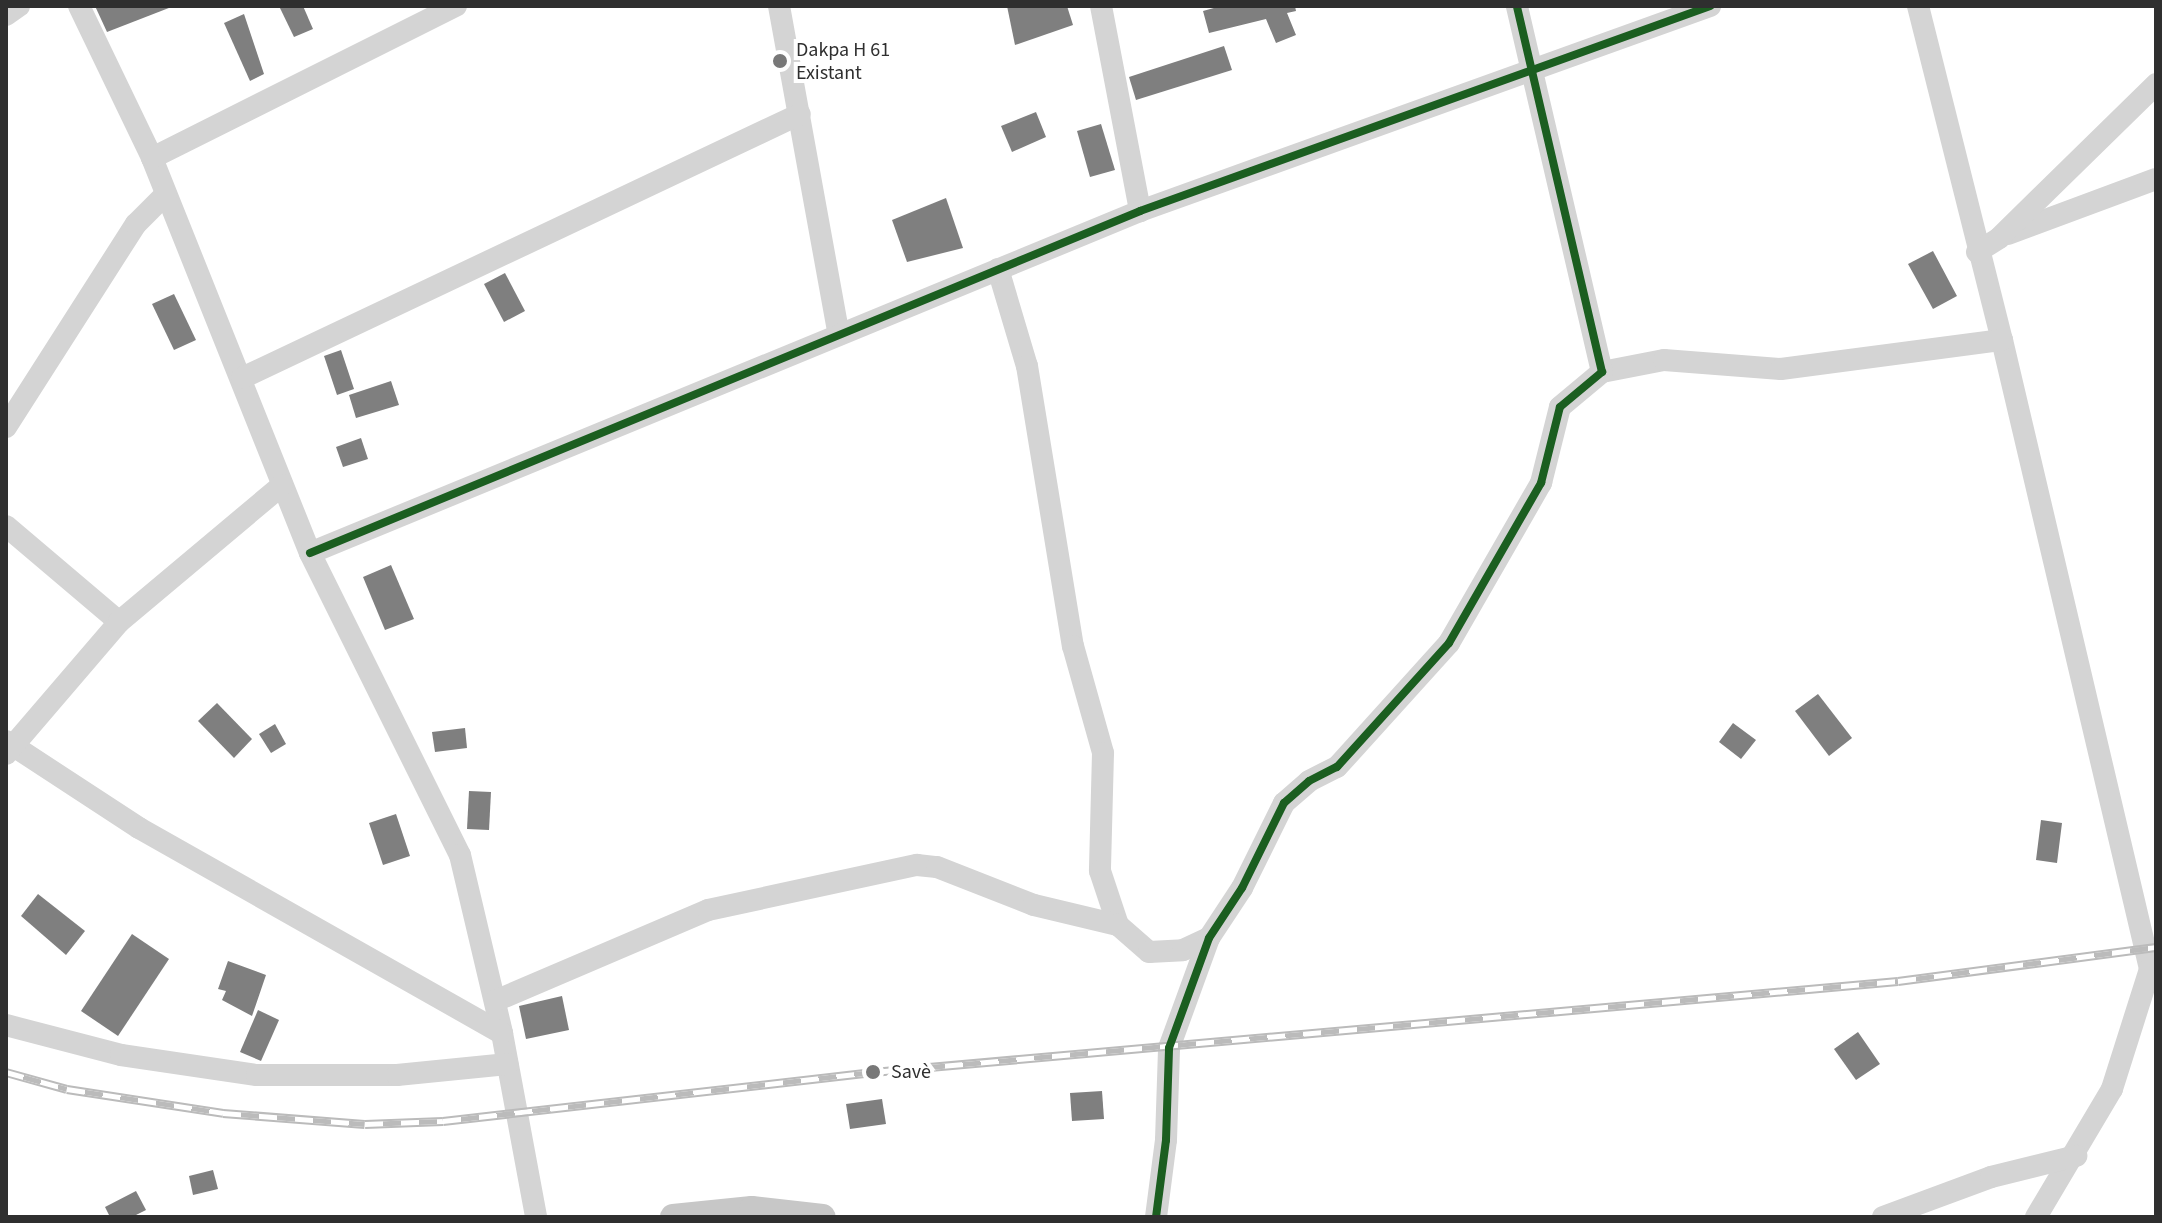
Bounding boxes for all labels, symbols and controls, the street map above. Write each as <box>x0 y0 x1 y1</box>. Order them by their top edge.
place label: Dakpa H 61 Existant <box>796 38 890 85</box>
marker: Dakpa H 61 Existant <box>771 52 789 70</box>
place label: Savè <box>891 1060 931 1084</box>
marker: Savè <box>862 1061 884 1083</box>

